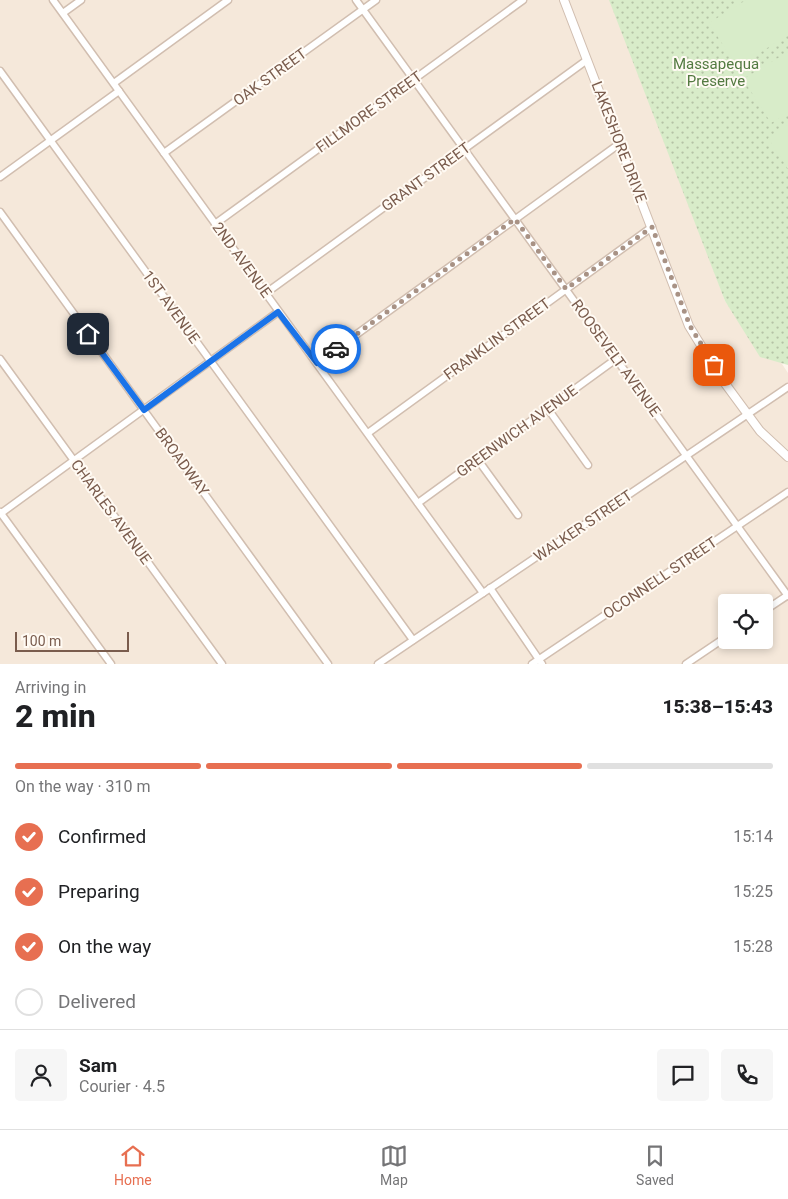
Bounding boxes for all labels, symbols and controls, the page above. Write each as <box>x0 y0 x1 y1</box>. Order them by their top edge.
street label: OAK STREET <box>230 44 310 110</box>
park label: Massapequa Preserve <box>673 55 759 90</box>
street label: FILLMORE STREET <box>312 67 426 157</box>
street label: LAKESHORE DRIVE <box>588 79 651 206</box>
street label: GRANT STREET <box>378 139 474 215</box>
street label: 2ND AVENUE <box>209 219 276 302</box>
street label: 1ST AVENUE <box>138 267 204 347</box>
street label: FRANKLIN STREET <box>440 294 554 384</box>
street label: ROOSEVELT AVENUE <box>568 296 665 420</box>
pin <box>67 313 109 355</box>
icon: home <box>74 320 102 348</box>
courier <box>311 324 361 374</box>
icon: car <box>322 335 350 363</box>
pin <box>693 344 735 386</box>
icon: bag <box>700 351 728 379</box>
street label: GREENWICH AVENUE <box>453 381 581 481</box>
street label: BROADWAY <box>151 425 213 499</box>
street label: CHARLES AVENUE <box>67 456 155 568</box>
street label: WALKER STREET <box>530 486 636 566</box>
street label: OCONNELL STREET <box>600 533 720 623</box>
map controls <box>718 594 773 649</box>
button: locate <box>718 594 773 649</box>
scale bar <box>15 629 129 652</box>
text: 100 m <box>22 633 61 649</box>
text: Arriving in <box>15 678 86 697</box>
text: 15:38–15:43 <box>662 695 773 718</box>
text: 2 min <box>15 697 96 735</box>
text: On the way · 310 m <box>15 777 151 796</box>
icon: check <box>15 823 43 851</box>
text: Confirmed <box>58 825 146 848</box>
text: 15:14 <box>733 827 773 846</box>
icon: check <box>15 878 43 906</box>
text: Preparing <box>58 880 140 903</box>
text: 15:25 <box>733 882 773 901</box>
icon: check <box>15 933 43 961</box>
text: On the way <box>58 935 151 958</box>
text: 15:28 <box>733 937 773 956</box>
text: Delivered <box>58 990 136 1013</box>
button: person <box>15 1049 67 1101</box>
button: chat <box>657 1049 709 1101</box>
button: phone <box>721 1049 773 1101</box>
text: Sam <box>79 1054 117 1077</box>
text: Courier · 4.5 <box>79 1077 165 1096</box>
tab: Home <box>114 1142 152 1188</box>
tab: Map <box>380 1142 408 1188</box>
tab: Saved <box>636 1142 674 1188</box>

